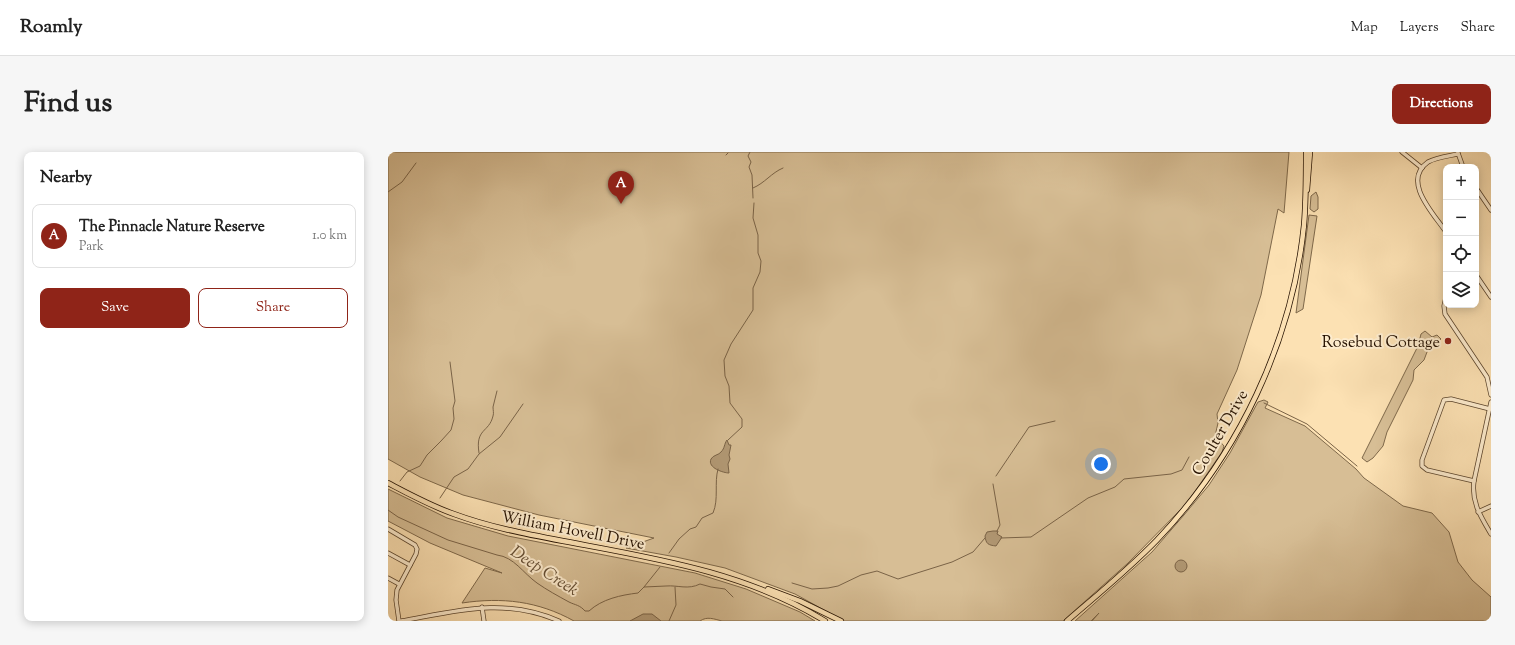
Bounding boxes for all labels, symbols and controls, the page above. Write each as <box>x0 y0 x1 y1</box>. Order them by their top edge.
text: Roamly <box>20 14 83 41</box>
text: Map <box>1351 18 1378 38</box>
text: Layers <box>1400 18 1438 38</box>
text: Share <box>1460 18 1495 38</box>
text: Find us <box>24 84 112 124</box>
button: Directions <box>1392 84 1491 124</box>
map controls <box>1443 164 1479 308</box>
button: + <box>1443 164 1479 200</box>
text: Nearby <box>40 166 92 190</box>
pin: A <box>608 171 634 204</box>
button: − <box>1443 200 1479 236</box>
text: The Pinnacle Nature Reserve <box>79 217 265 238</box>
text: A <box>49 227 59 245</box>
text: 1.0 km <box>312 227 347 245</box>
button: locate <box>1443 236 1479 272</box>
text: Park <box>79 238 104 256</box>
button: layers <box>1443 272 1479 308</box>
button: Save <box>40 288 190 328</box>
button: Share <box>198 288 348 328</box>
place label: Rosebud Cottage <box>1322 332 1440 355</box>
marker: Rosebud Cottage <box>1443 336 1453 346</box>
street label: Coulter Drive <box>1187 386 1255 480</box>
your location <box>1091 454 1111 474</box>
street label: William Hovell Drive <box>499 506 646 557</box>
water label: Deep Creek <box>505 541 583 603</box>

